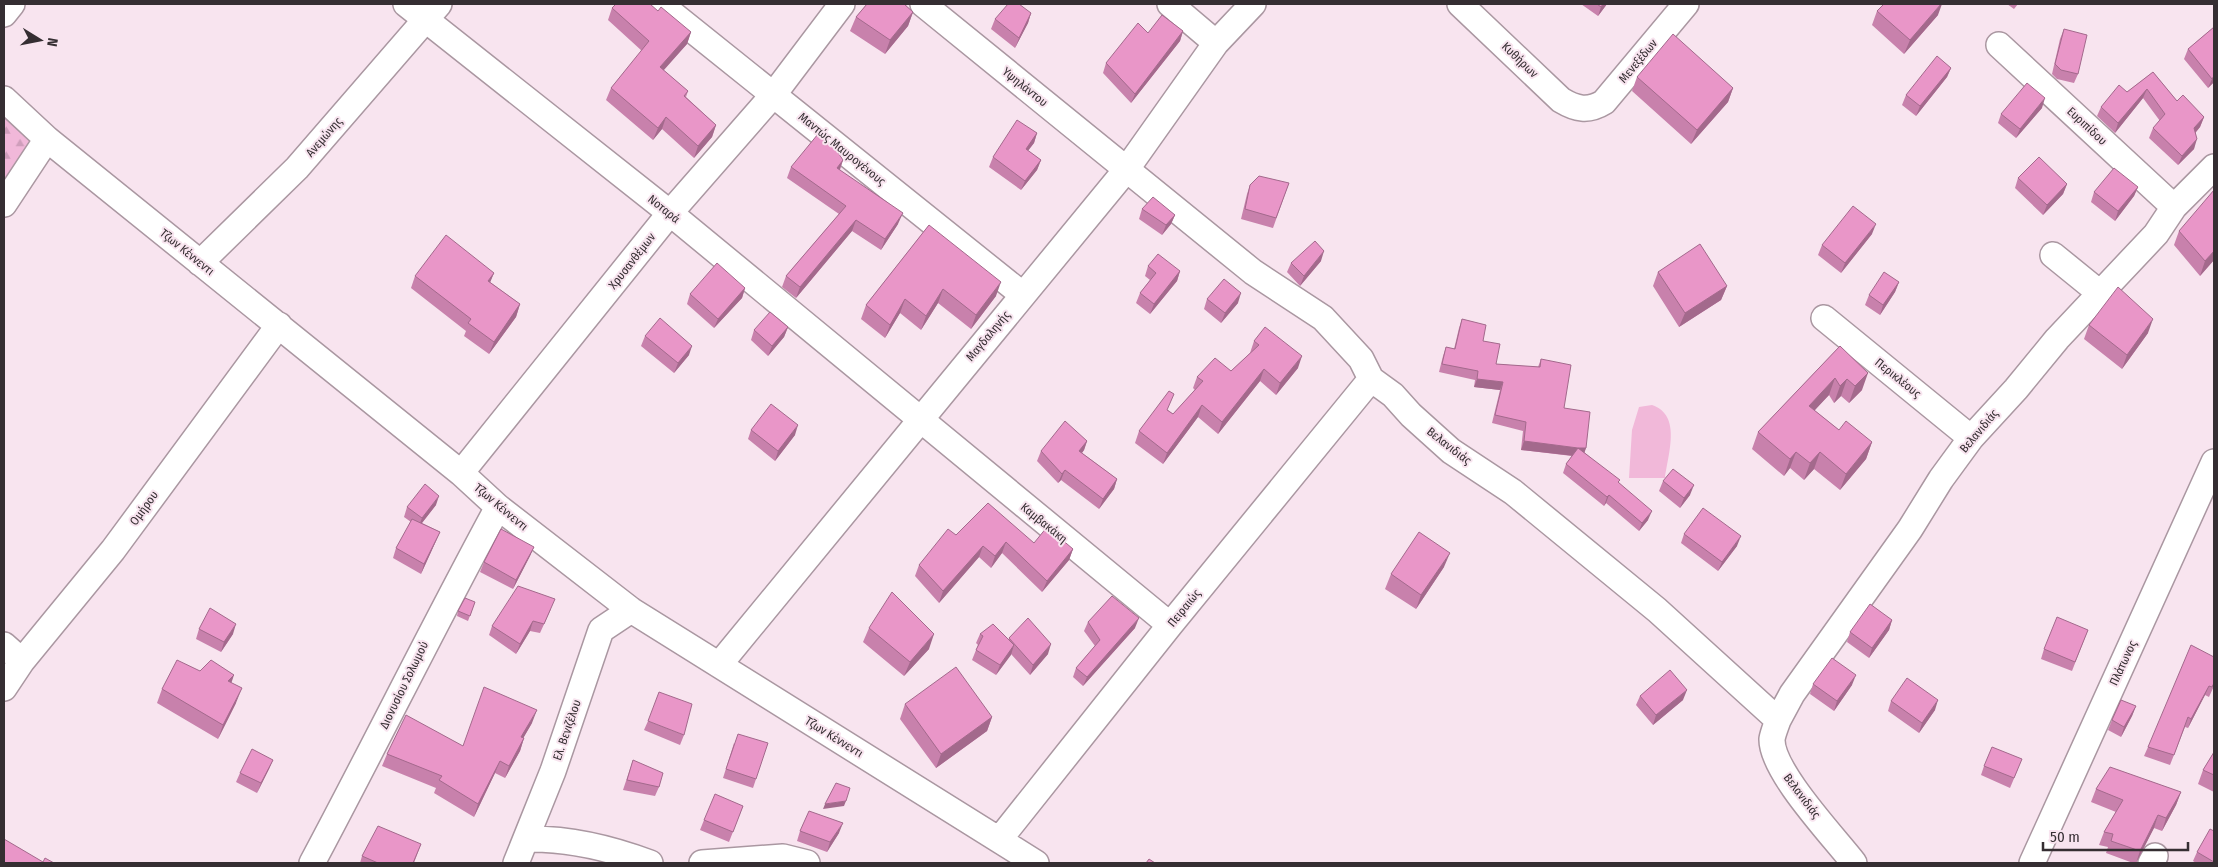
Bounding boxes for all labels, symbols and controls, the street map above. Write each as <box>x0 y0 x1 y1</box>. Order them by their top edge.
north arrow <box>15 15 65 65</box>
street label: Μενεξέδων <box>1616 36 1661 86</box>
text: N <box>43 37 61 48</box>
street label: Κυθήρων <box>1499 39 1542 81</box>
street label: Υψηλάντου <box>1000 65 1050 109</box>
street label: Ευριπίδου <box>2064 104 2110 148</box>
street label: Μαντώς Μαυρογένους <box>796 110 888 188</box>
street label: Ανεμώνης <box>303 114 345 160</box>
street label: Νοταρά <box>645 192 683 226</box>
street label: Τζων Κέννεντι <box>157 226 217 278</box>
street label: Χρυσανθέμων <box>606 229 659 292</box>
street label: Μαγδαληνής <box>963 308 1013 364</box>
street label: Περικλέους <box>1872 355 1924 401</box>
street label: Βελανιδιάς <box>1957 406 2001 456</box>
street label: Βελανιδιάς <box>1424 424 1474 468</box>
street label: Τζων Κέννεντι <box>471 481 531 533</box>
street label: Ομήρου <box>127 488 161 528</box>
street label: Καμβακάκη <box>1018 500 1070 546</box>
street label: Πειραιώς <box>1165 586 1203 630</box>
street label: Πλάτωνος <box>2106 638 2140 688</box>
street label: Διονυσίου Σολωμού <box>377 639 431 731</box>
street label: Ελ. Βενιζέλου <box>550 698 584 762</box>
street label: Τζων Κέννεντι <box>802 714 866 760</box>
street label: Βελανιδιάς <box>1781 771 1823 821</box>
scale bar <box>2043 820 2188 852</box>
text: 50 m <box>2050 828 2080 846</box>

